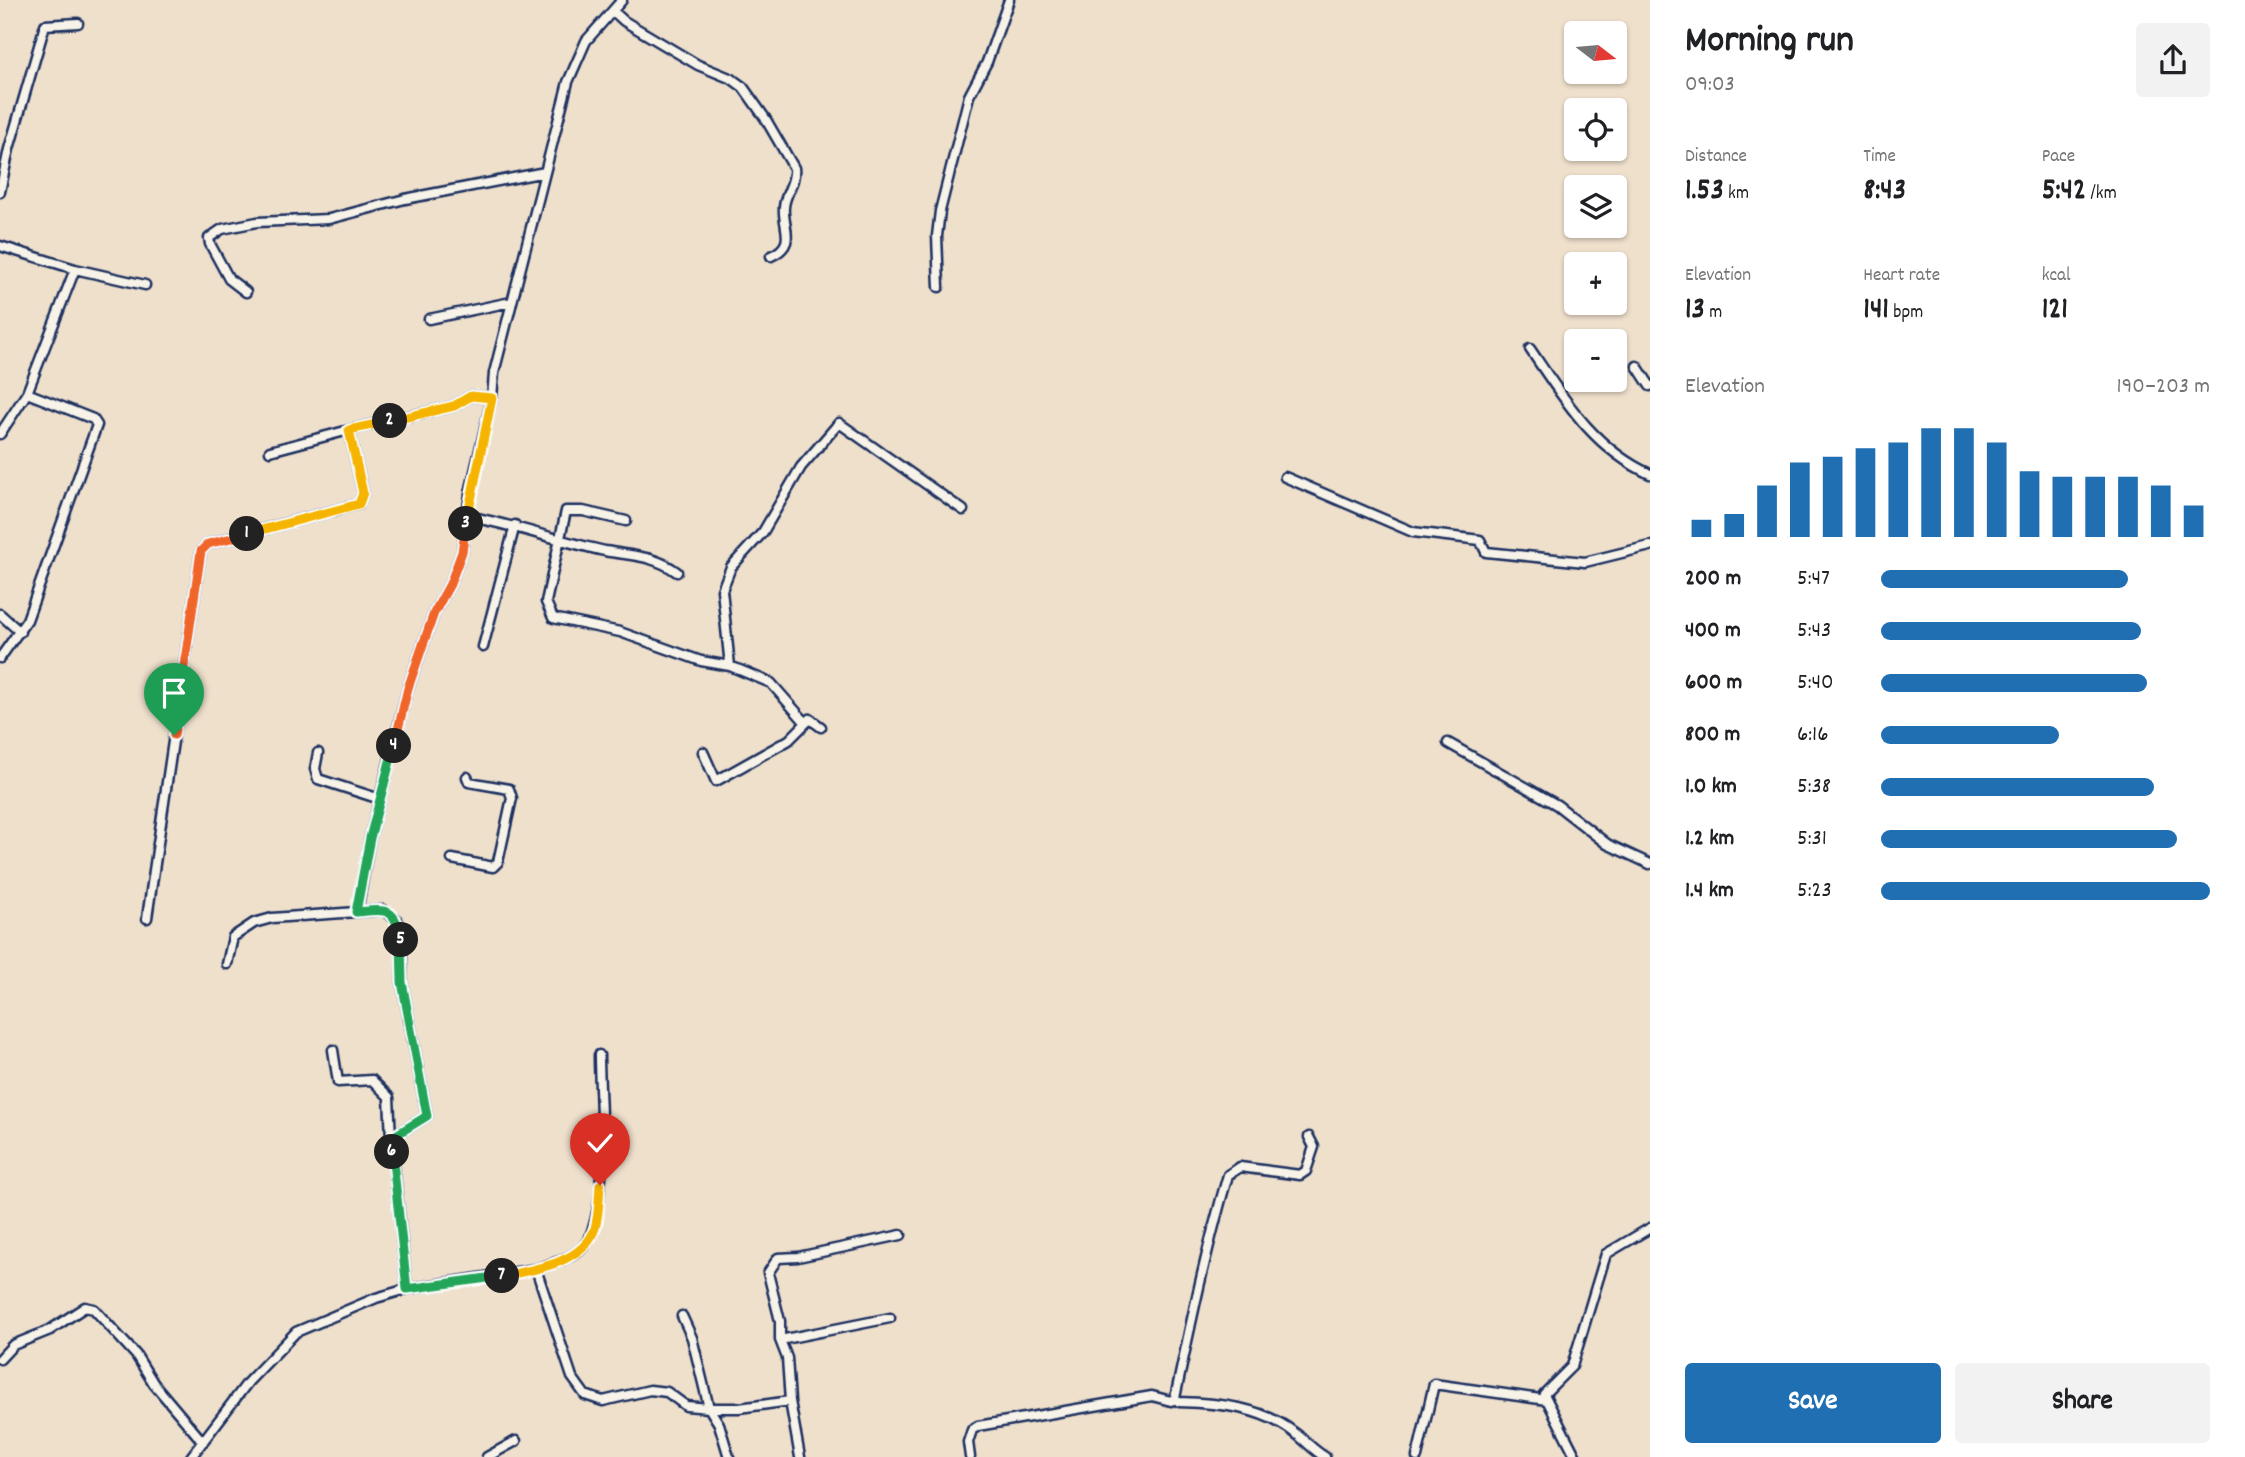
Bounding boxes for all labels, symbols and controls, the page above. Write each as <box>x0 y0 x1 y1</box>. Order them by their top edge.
text: Morning run <box>1685 15 1854 70</box>
north arrow <box>1564 21 1628 84</box>
map controls <box>1564 21 1627 392</box>
button: share <box>2136 23 2210 97</box>
text: 09:03 <box>1685 69 1735 102</box>
button: locate <box>1564 98 1627 161</box>
text: Distance <box>1685 144 1747 171</box>
text: Time <box>1863 144 1896 171</box>
text: Pace <box>2042 144 2075 171</box>
text: 1.53 <box>1685 171 1724 214</box>
text: 8:43 <box>1863 171 1906 214</box>
text: 5:42 <box>2042 171 2086 214</box>
button: layers <box>1564 175 1627 238</box>
text: km <box>1724 181 1749 208</box>
text: /km <box>2086 181 2117 208</box>
button: + <box>1564 252 1627 315</box>
text: Elevation <box>1685 263 1751 290</box>
text: Heart rate <box>1863 263 1940 290</box>
text: kcal <box>2042 263 2071 290</box>
text: 13 <box>1685 290 1705 333</box>
text: 141 <box>1863 290 1889 333</box>
text: 121 <box>2042 290 2068 333</box>
text: m <box>1705 300 1722 327</box>
text: bpm <box>1889 300 1923 327</box>
button: − <box>1564 329 1627 392</box>
text: Elevation <box>1685 371 1765 404</box>
text: 190–203 m <box>2117 371 2210 404</box>
pin: 2 <box>372 404 408 438</box>
text: 2 <box>385 407 394 434</box>
pin: 3 <box>448 506 484 542</box>
text: 3 <box>461 510 470 537</box>
pin: 1 <box>230 516 264 552</box>
text: 1 <box>244 520 249 547</box>
text: 200 m <box>1685 563 1741 596</box>
text: 5:47 <box>1797 563 1830 596</box>
text: 400 m <box>1685 615 1741 648</box>
text: 5:43 <box>1797 615 1831 648</box>
pin <box>144 663 204 735</box>
text: 600 m <box>1685 667 1742 700</box>
text: 5:40 <box>1797 667 1834 700</box>
icon: arrive <box>155 674 193 712</box>
text: 800 m <box>1685 719 1740 752</box>
text: 6:16 <box>1797 719 1828 752</box>
pin: 4 <box>376 728 412 764</box>
text: 4 <box>390 732 397 759</box>
text: 1.0 km <box>1685 771 1737 804</box>
text: 5:38 <box>1797 771 1831 804</box>
text: 1.2 km <box>1685 823 1734 856</box>
text: 5:31 <box>1797 823 1827 856</box>
text: 1.4 km <box>1685 875 1734 908</box>
text: 5:23 <box>1797 875 1832 908</box>
pin: 5 <box>384 922 418 958</box>
text: 5 <box>396 926 405 953</box>
pin <box>570 1113 630 1185</box>
icon: check <box>581 1124 619 1162</box>
pin: 6 <box>374 1134 410 1170</box>
text: 6 <box>387 1138 396 1165</box>
pin: 7 <box>484 1258 520 1294</box>
text: 7 <box>498 1262 505 1289</box>
button: Save <box>1685 1363 1941 1443</box>
button: Share <box>1955 1363 2210 1443</box>

